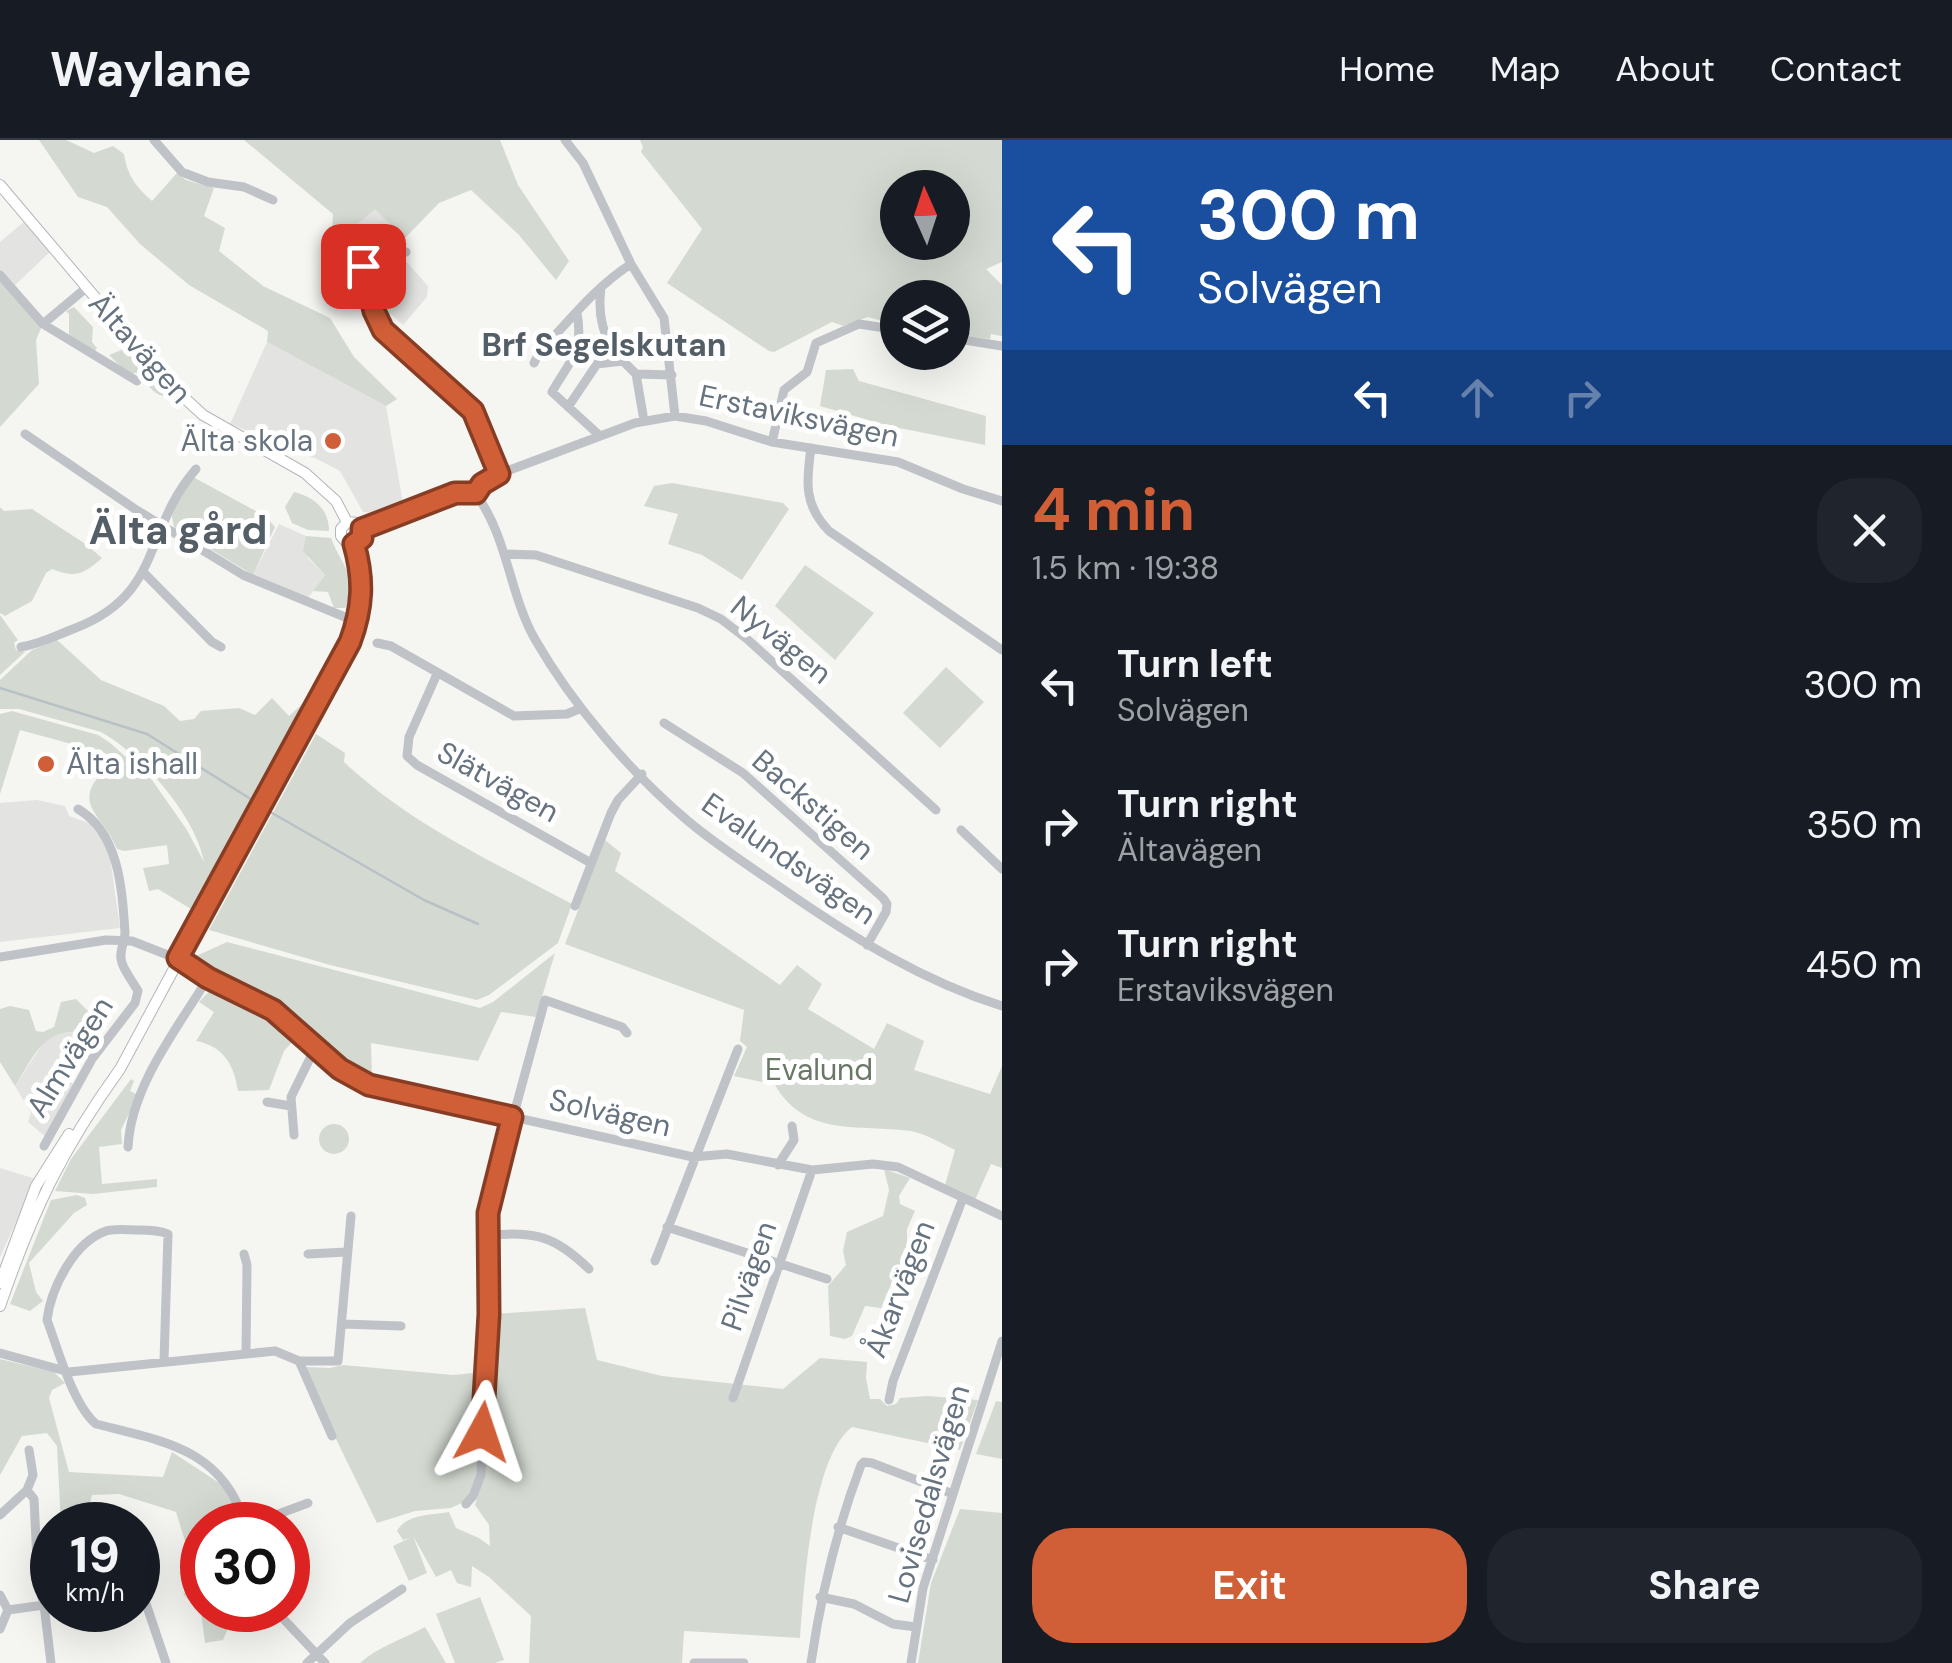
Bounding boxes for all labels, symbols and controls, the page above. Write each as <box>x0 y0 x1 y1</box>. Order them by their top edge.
text: Waylane <box>50 38 252 101</box>
text: Home <box>1339 46 1435 92</box>
text: Map <box>1490 46 1560 92</box>
text: About <box>1615 46 1715 92</box>
text: Contact <box>1770 46 1902 92</box>
north arrow <box>880 170 970 260</box>
map controls <box>880 170 970 370</box>
text: 300 m <box>1197 170 1420 261</box>
icon: left <box>1032 180 1162 310</box>
pin <box>321 224 406 309</box>
icon: arrive <box>336 239 391 294</box>
text: Solvägen <box>1197 258 1383 317</box>
button: layers <box>880 280 970 370</box>
street label: Ältavägen <box>80 284 200 411</box>
district label: Brf Segelskutan <box>482 324 726 366</box>
icon: left <box>1345 370 1400 425</box>
icon: ahead <box>1450 370 1505 425</box>
icon: right <box>1555 370 1610 425</box>
street label: Erstaviksvägen <box>696 375 903 456</box>
place label: Älta skola <box>180 421 313 460</box>
marker: Älta skola <box>322 430 344 452</box>
text: 4 min <box>1032 470 1195 549</box>
button: close <box>1817 478 1922 583</box>
district label: Älta gård <box>89 504 267 556</box>
text: 1.5 km · 19:38 <box>1032 547 1219 589</box>
street label: Nyvägen <box>723 587 840 692</box>
text: Turn left <box>1117 639 1273 689</box>
icon: left <box>1032 658 1087 713</box>
text: 300 m <box>1804 660 1922 710</box>
text: Solvägen <box>1117 689 1249 731</box>
street label: Slätvägen <box>430 732 566 831</box>
street label: Backstigen <box>744 741 883 868</box>
place label: Älta ishall <box>66 744 198 783</box>
marker: Älta ishall <box>35 753 57 775</box>
text: Turn right <box>1117 779 1298 829</box>
street label: Evalundsvägen <box>694 784 884 933</box>
icon: right <box>1032 798 1087 853</box>
text: 350 m <box>1806 800 1922 850</box>
text: Ältavägen <box>1117 829 1262 871</box>
text: Turn right <box>1117 919 1298 969</box>
icon: right <box>1032 938 1087 993</box>
text: 450 m <box>1806 940 1922 990</box>
text: Erstaviksvägen <box>1117 969 1334 1011</box>
street label: Almvägen <box>17 989 122 1124</box>
park label: Evalund <box>765 1050 873 1089</box>
street label: Solvägen <box>545 1080 675 1145</box>
street label: Åkarvägen <box>855 1214 944 1363</box>
street label: Pilvägen <box>712 1216 785 1336</box>
position arrow <box>430 1380 534 1484</box>
street label: Lovisedalsvägen <box>879 1380 978 1607</box>
speed limit sign: 30 <box>180 1502 310 1632</box>
text: 19 <box>70 1522 120 1588</box>
button: Exit <box>1032 1528 1467 1643</box>
button: Share <box>1487 1528 1922 1643</box>
text: km/h <box>65 1576 125 1609</box>

